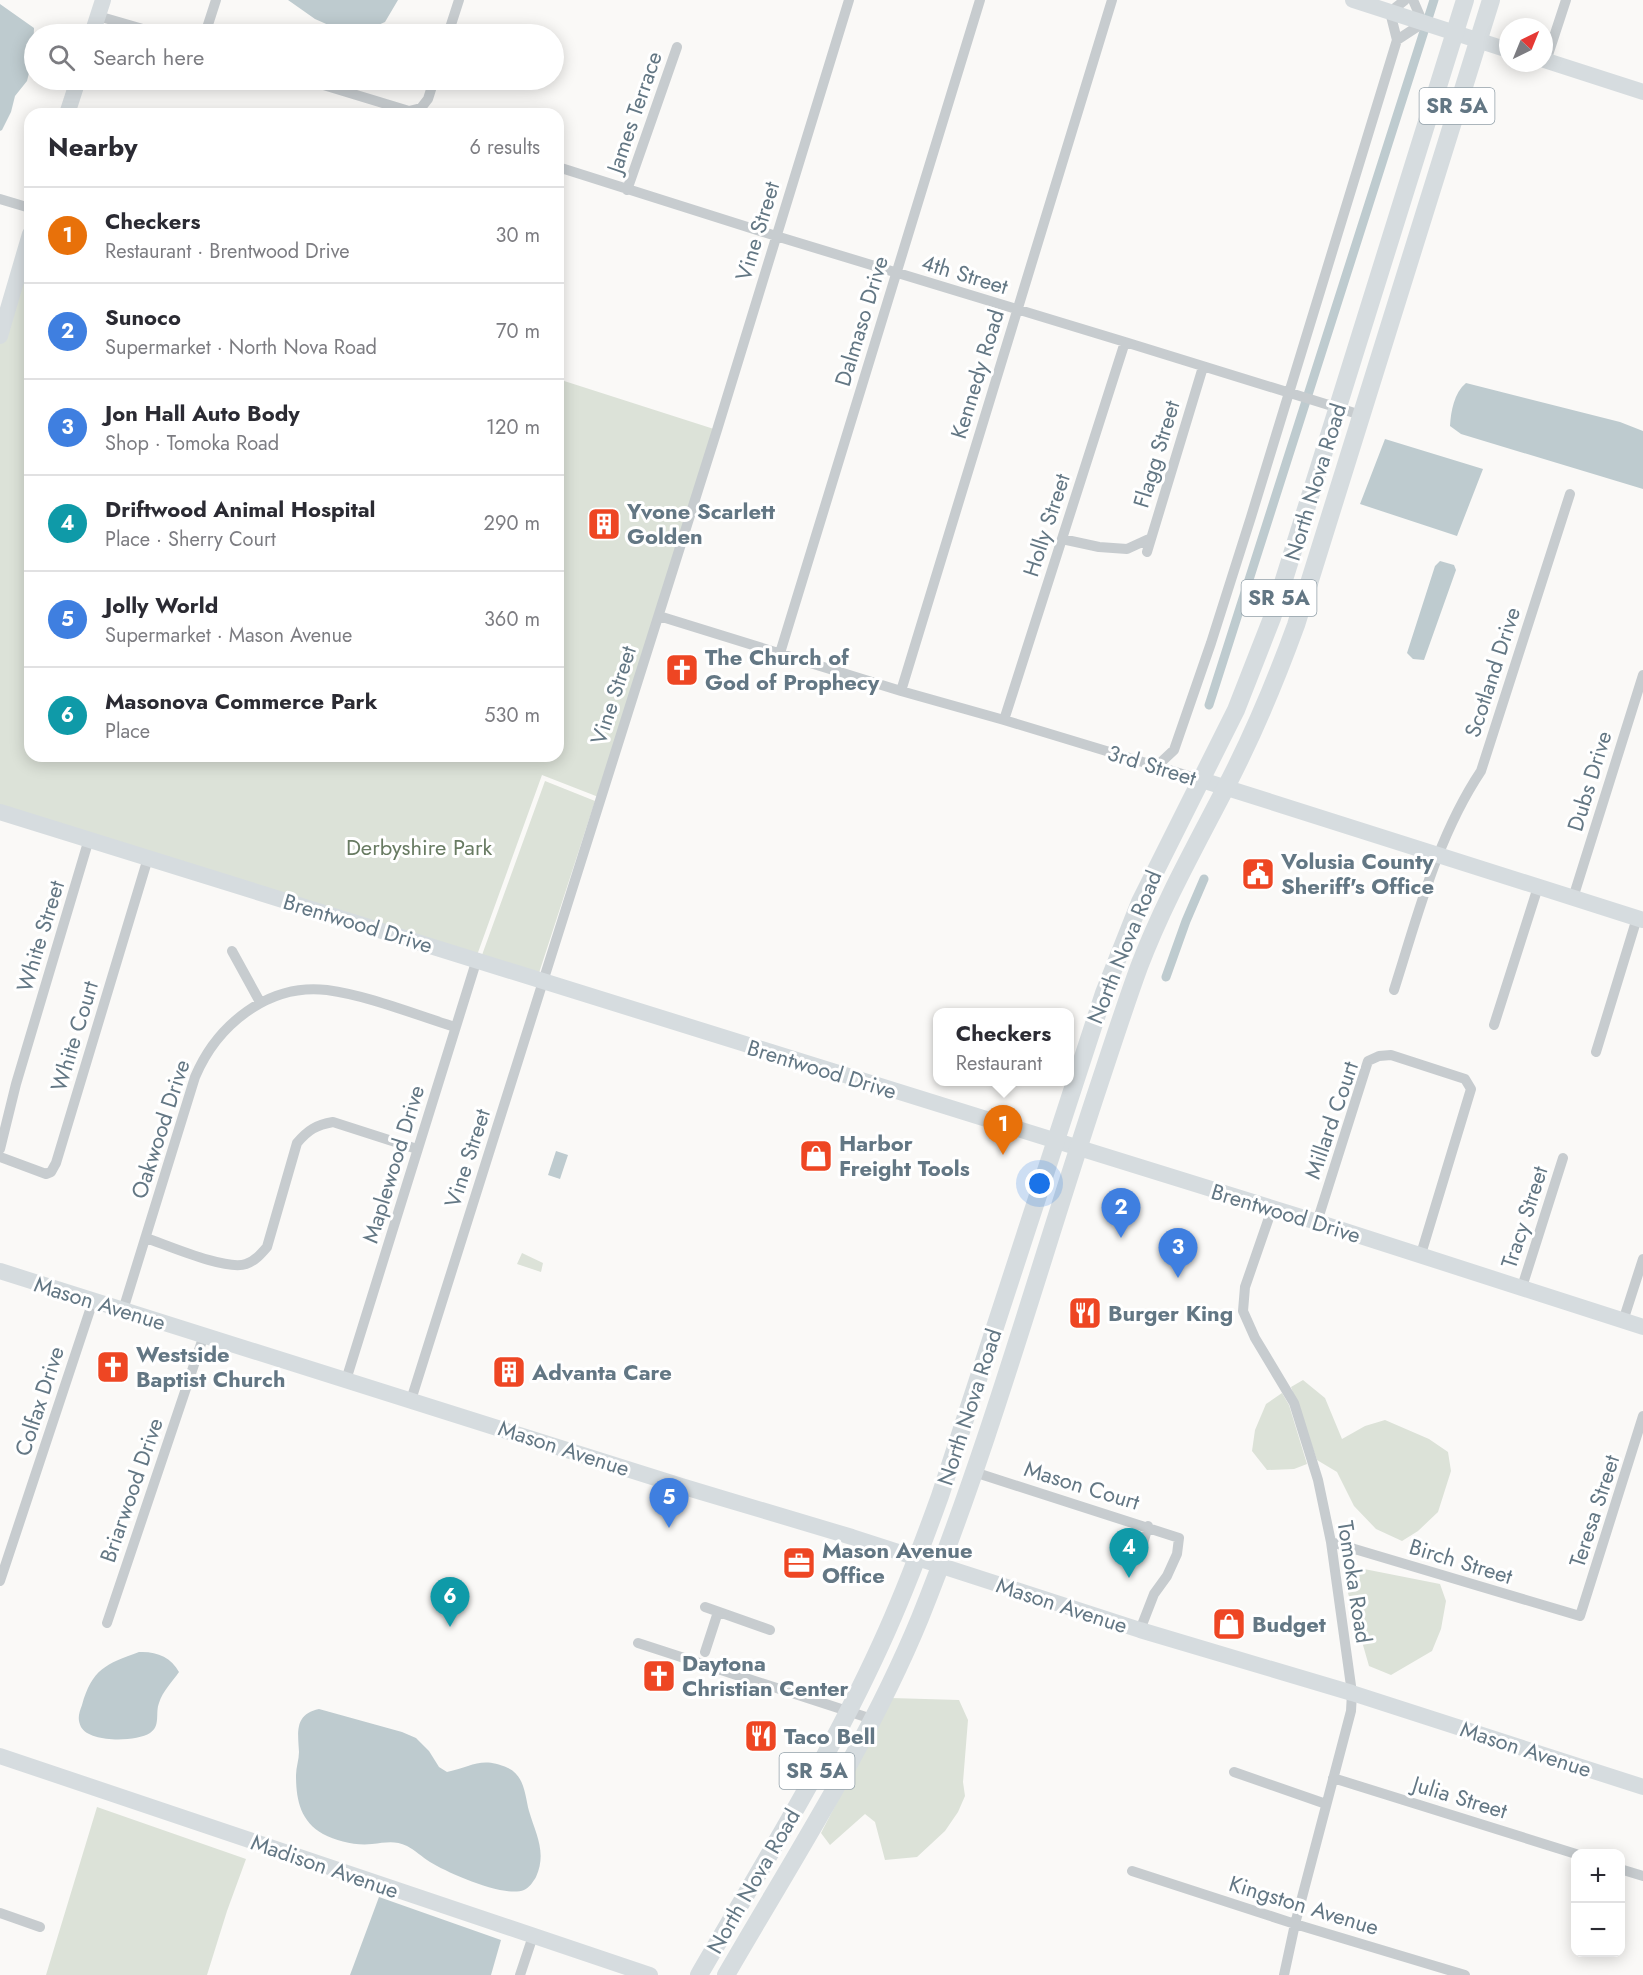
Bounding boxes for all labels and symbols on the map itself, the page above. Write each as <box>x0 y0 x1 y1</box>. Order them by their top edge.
north arrow <box>1499 18 1553 72</box>
street label: James Terrace <box>597 47 670 180</box>
road number: SR 5A <box>1420 88 1494 124</box>
street label: Vine Street <box>727 177 787 285</box>
street label: 4th Street <box>918 246 1013 302</box>
street label: Dalmaso Drive <box>826 252 896 390</box>
street label: Kennedy Road <box>942 305 1012 443</box>
street label: Flagg Street <box>1124 396 1188 512</box>
street label: North Nova Road <box>1276 399 1354 565</box>
street label: Holly Street <box>1014 469 1078 581</box>
place label: Yvone Scarlett Golden <box>626 495 775 552</box>
building icon: Yvone Scarlett Golden <box>586 506 622 542</box>
road number: SR 5A <box>1242 580 1316 616</box>
street label: Scotland Drive <box>1456 603 1528 741</box>
street label: Vine Street <box>582 641 644 749</box>
place label: The Church of God of Prophecy <box>705 641 880 698</box>
church icon: The Church of God of Prophecy <box>664 652 700 688</box>
street label: Dubs Drive <box>1559 727 1619 835</box>
street label: 3rd Street <box>1104 736 1201 794</box>
park label: Derbyshire Park <box>346 831 492 863</box>
place label: Volusia County Sheriff's Office <box>1280 845 1434 902</box>
public building icon: Volusia County Sheriff's Office <box>1240 856 1276 892</box>
street label: North Nova Road <box>1079 865 1169 1029</box>
street label: White Street <box>8 876 72 996</box>
street label: Brentwood Drive <box>280 885 436 961</box>
street label: White Court <box>42 976 106 1095</box>
street label: Brentwood Drive <box>744 1031 900 1107</box>
street label: Oakwood Drive <box>122 1055 198 1203</box>
street label: Millard Court <box>1296 1056 1366 1183</box>
street label: Maplewood Drive <box>354 1081 432 1247</box>
street label: Vine Street <box>436 1104 498 1212</box>
pin: 1 <box>984 1106 1022 1155</box>
place label: Harbor Freight Tools <box>839 1127 970 1184</box>
shop icon: Harbor Freight Tools <box>798 1138 834 1174</box>
street label: Tracy Street <box>1492 1161 1556 1272</box>
your location <box>1025 1169 1054 1198</box>
street label: Brentwood Drive <box>1208 1175 1364 1251</box>
pin: 2 <box>1102 1188 1140 1238</box>
pin: 3 <box>1158 1228 1198 1278</box>
street label: Mason Avenue <box>30 1268 170 1338</box>
restaurant icon: Burger King <box>1067 1295 1103 1331</box>
place label: Burger King <box>1108 1297 1233 1329</box>
street label: North Nova Road <box>929 1325 1009 1489</box>
place label: Westside Baptist Church <box>136 1338 285 1395</box>
street label: Colfax Drive <box>6 1342 72 1460</box>
church icon: Westside Baptist Church <box>95 1349 131 1385</box>
building icon: Advanta Care <box>491 1354 527 1390</box>
place label: Advanta Care <box>531 1356 672 1388</box>
street label: Mason Avenue <box>494 1412 634 1484</box>
street label: Briarwood Drive <box>91 1413 171 1567</box>
street label: Teresa Street <box>1561 1450 1627 1571</box>
street label: Mason Court <box>1020 1452 1144 1518</box>
pin: 5 <box>650 1478 688 1528</box>
street label: Tomoka Road <box>1330 1518 1380 1646</box>
pin: 4 <box>1110 1528 1148 1578</box>
street label: Birch Street <box>1405 1530 1517 1592</box>
place label: Mason Avenue Office <box>822 1534 973 1591</box>
office icon: Mason Avenue Office <box>781 1545 817 1581</box>
street label: Mason Avenue <box>992 1569 1132 1641</box>
pin: 6 <box>430 1578 470 1627</box>
shop icon: Budget <box>1211 1606 1247 1642</box>
place label: Budget <box>1252 1608 1326 1640</box>
place label: Daytona Christian Center <box>682 1647 849 1704</box>
church icon: Daytona Christian Center <box>641 1658 677 1694</box>
street label: Mason Avenue <box>1456 1713 1596 1785</box>
restaurant icon: Taco Bell <box>743 1718 779 1754</box>
place label: Taco Bell <box>784 1720 876 1752</box>
road number: SR 5A <box>780 1753 854 1789</box>
street label: Julia Street <box>1406 1767 1512 1827</box>
street label: North Nova Road <box>698 1802 808 1960</box>
street label: Madison Avenue <box>247 1826 403 1906</box>
street label: Kingston Avenue <box>1225 1867 1383 1943</box>

